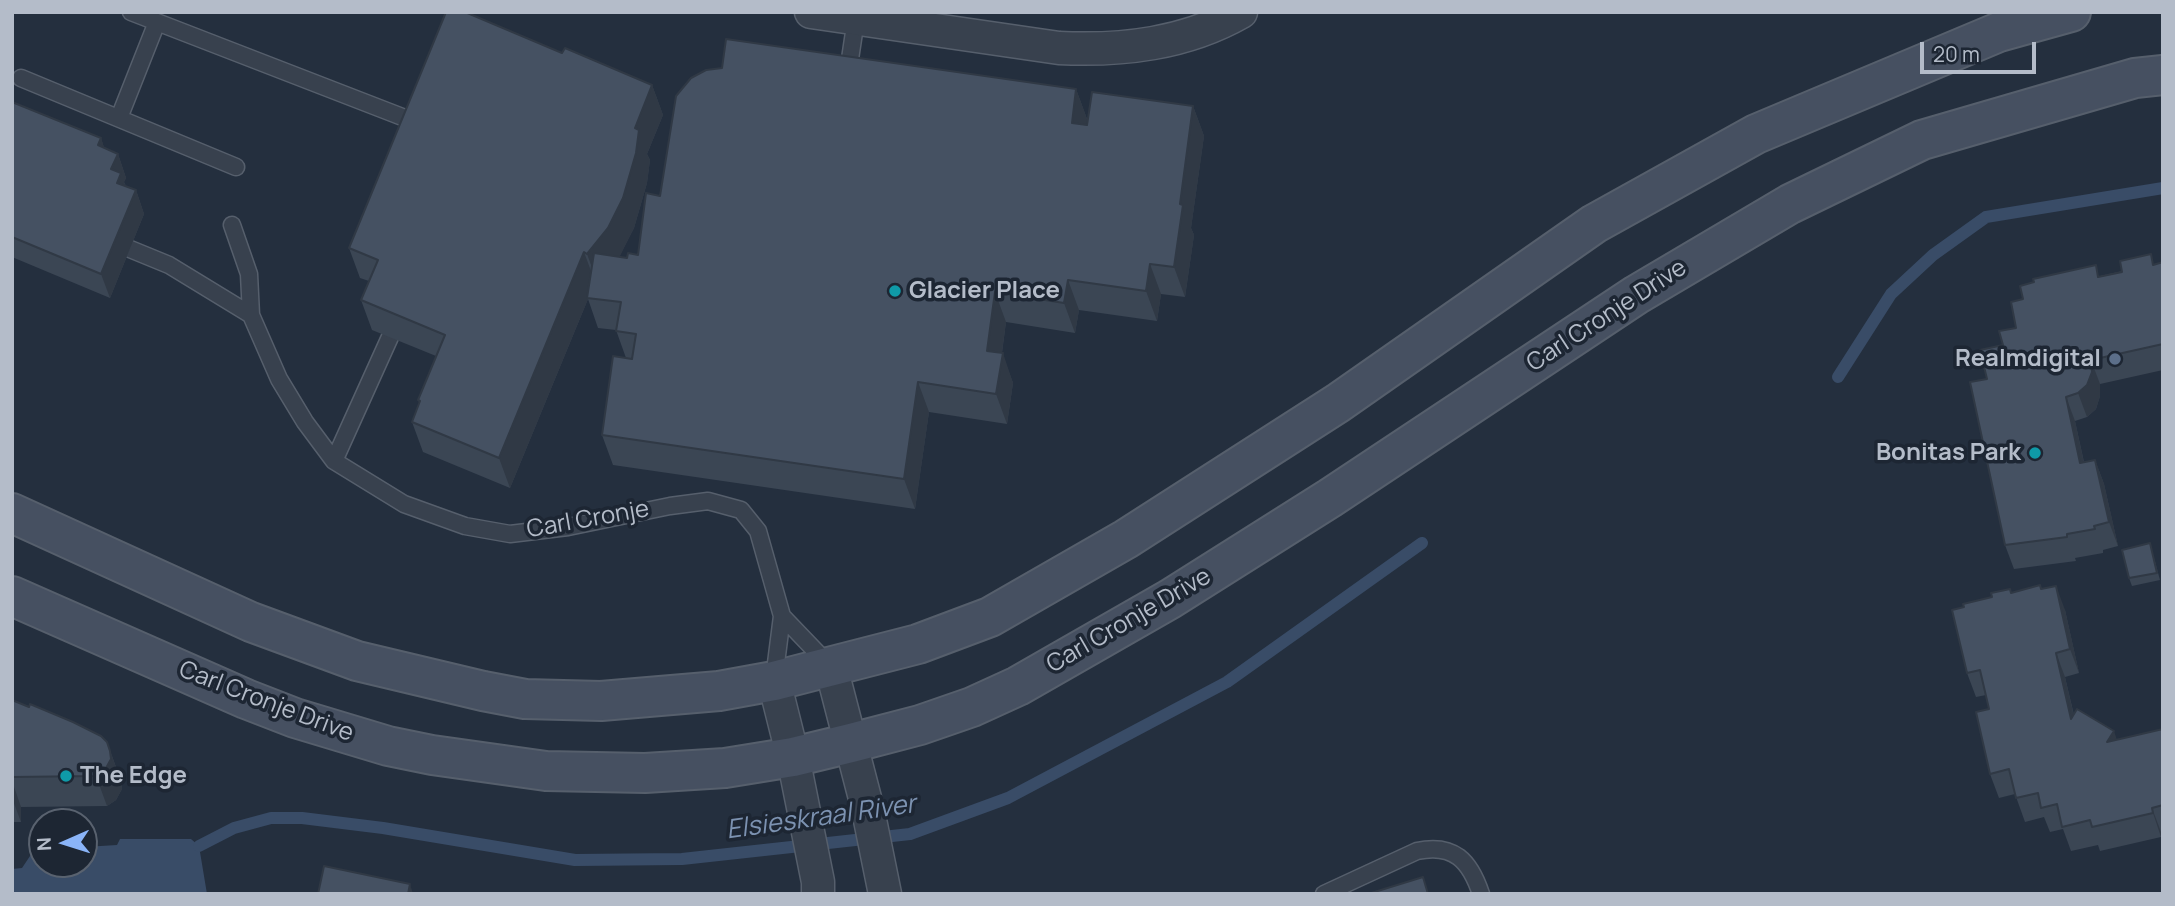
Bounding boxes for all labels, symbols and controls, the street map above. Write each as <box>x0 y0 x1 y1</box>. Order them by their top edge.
scale bar <box>1923 28 2038 72</box>
text: 20 m <box>1933 40 1980 68</box>
street label: Carl Cronje Drive <box>1522 254 1692 378</box>
place label: Glacier Place <box>909 277 1060 305</box>
marker: Glacier Place <box>887 283 903 299</box>
place label: Realmdigital <box>1955 345 2101 373</box>
marker: Realmdigital <box>2107 351 2123 367</box>
place label: Bonitas Park <box>1876 439 2021 467</box>
marker: Bonitas Park <box>2027 445 2043 461</box>
street label: Carl Cronje <box>525 495 651 545</box>
street label: Carl Cronje Drive <box>1042 562 1216 680</box>
street label: Carl Cronje Drive <box>175 655 357 749</box>
place label: The Edge <box>80 762 187 790</box>
marker: The Edge <box>58 768 74 784</box>
water label: Elsieskraal River <box>724 789 918 847</box>
north arrow <box>28 808 98 878</box>
text: N <box>31 836 57 851</box>

